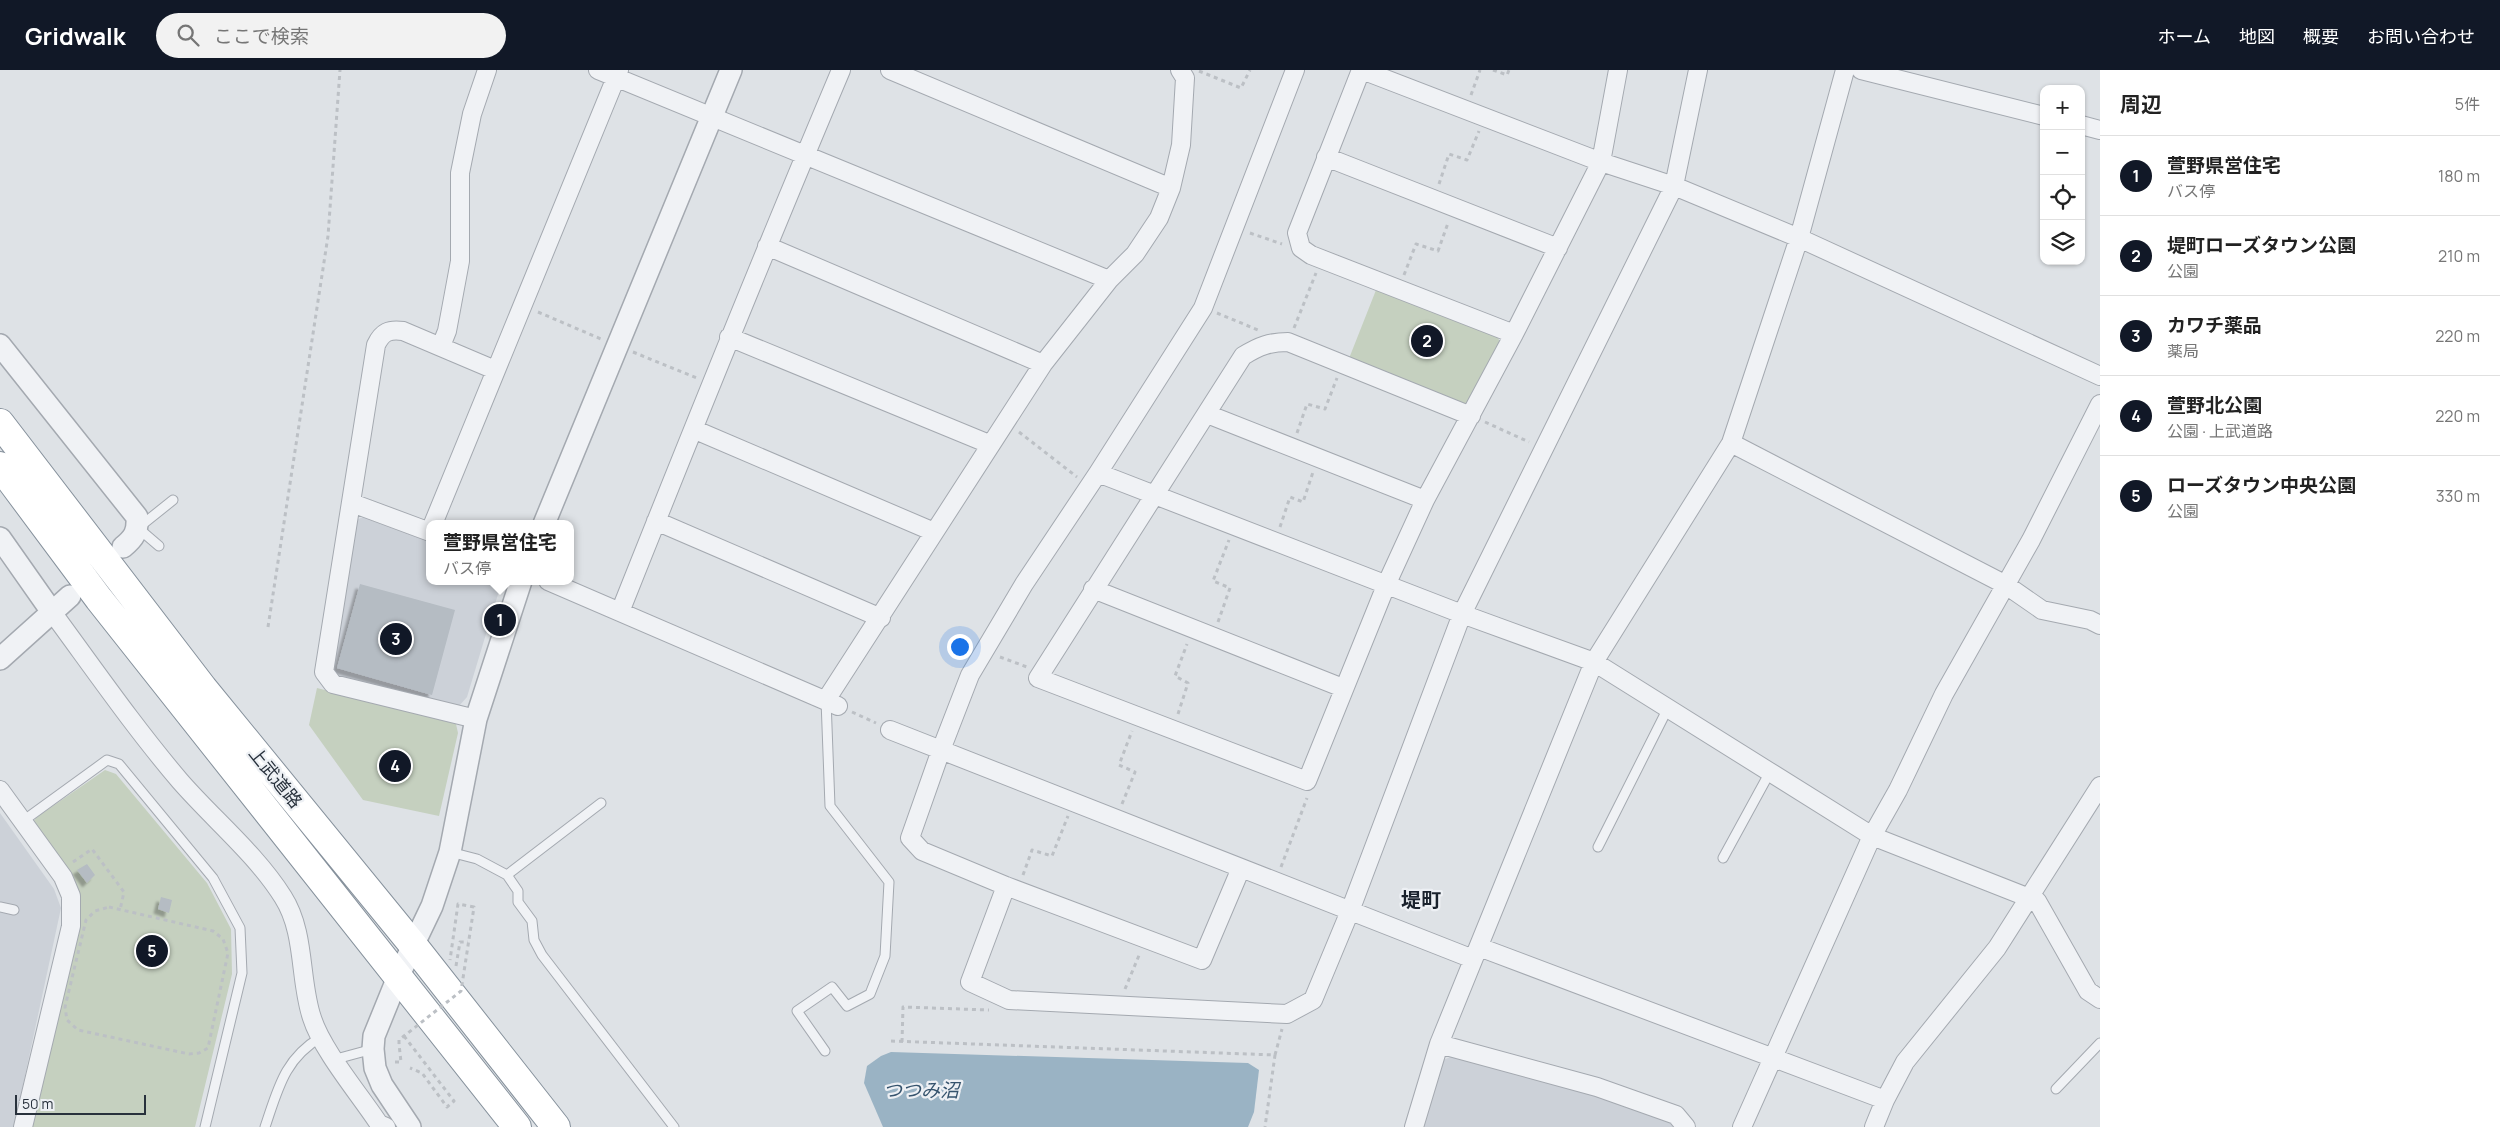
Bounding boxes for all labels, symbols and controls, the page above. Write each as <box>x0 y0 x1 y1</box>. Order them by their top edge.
search box <box>156 13 506 58</box>
text: Gridwalk <box>25 19 126 52</box>
icon: search <box>174 21 202 49</box>
text: ここで検索 <box>214 23 309 49</box>
text: ホーム <box>2158 24 2211 48</box>
text: 地図 <box>2239 24 2275 48</box>
text: 概要 <box>2303 24 2339 48</box>
text: お問い合わせ <box>2367 24 2475 48</box>
map controls <box>2040 85 2085 265</box>
button: + <box>2040 85 2085 130</box>
text: 周辺 <box>2120 90 2162 118</box>
text: 5件 <box>2455 93 2480 115</box>
button: − <box>2040 130 2085 175</box>
text: 萱野県営住宅 <box>2167 152 2281 178</box>
text: 1 <box>2132 165 2140 187</box>
text: 180 m <box>2438 165 2480 187</box>
button: locate <box>2040 175 2085 220</box>
text: バス停 <box>2167 180 2215 202</box>
button: layers <box>2040 220 2085 265</box>
text: 堤町ローズタウン公園 <box>2167 232 2356 258</box>
text: 2 <box>2131 245 2141 267</box>
text: 210 m <box>2438 245 2480 267</box>
text: 公園 <box>2167 260 2199 282</box>
text: カワチ薬品 <box>2167 312 2262 338</box>
pin: 2 <box>1411 322 1443 360</box>
text: 3 <box>2131 325 2141 347</box>
text: 220 m <box>2435 325 2480 347</box>
text: 薬局 <box>2167 340 2199 362</box>
text: 萱野北公園 <box>2167 392 2262 418</box>
text: 4 <box>2131 405 2141 427</box>
text: 220 m <box>2435 405 2480 427</box>
text: 公園 · 上武道路 <box>2167 420 2273 442</box>
text: ローズタウン中央公園 <box>2167 472 2356 498</box>
text: 5 <box>2131 485 2141 507</box>
text: 330 m <box>2436 485 2480 507</box>
text: 公園 <box>2167 500 2199 522</box>
popup <box>426 520 574 585</box>
text: 萱野県営住宅 <box>443 529 557 555</box>
text: バス停 <box>443 557 491 579</box>
pin: 1 <box>484 601 516 639</box>
pin: 3 <box>380 620 412 658</box>
your location <box>947 634 973 660</box>
street label: 上武道路 <box>244 741 308 813</box>
pin: 4 <box>379 747 411 785</box>
district label: 堤町 <box>1401 886 1441 913</box>
pin: 5 <box>136 932 168 970</box>
water label: つつみ沼 <box>883 1077 962 1103</box>
scale bar <box>15 1092 146 1115</box>
text: 50 m <box>22 1094 53 1113</box>

